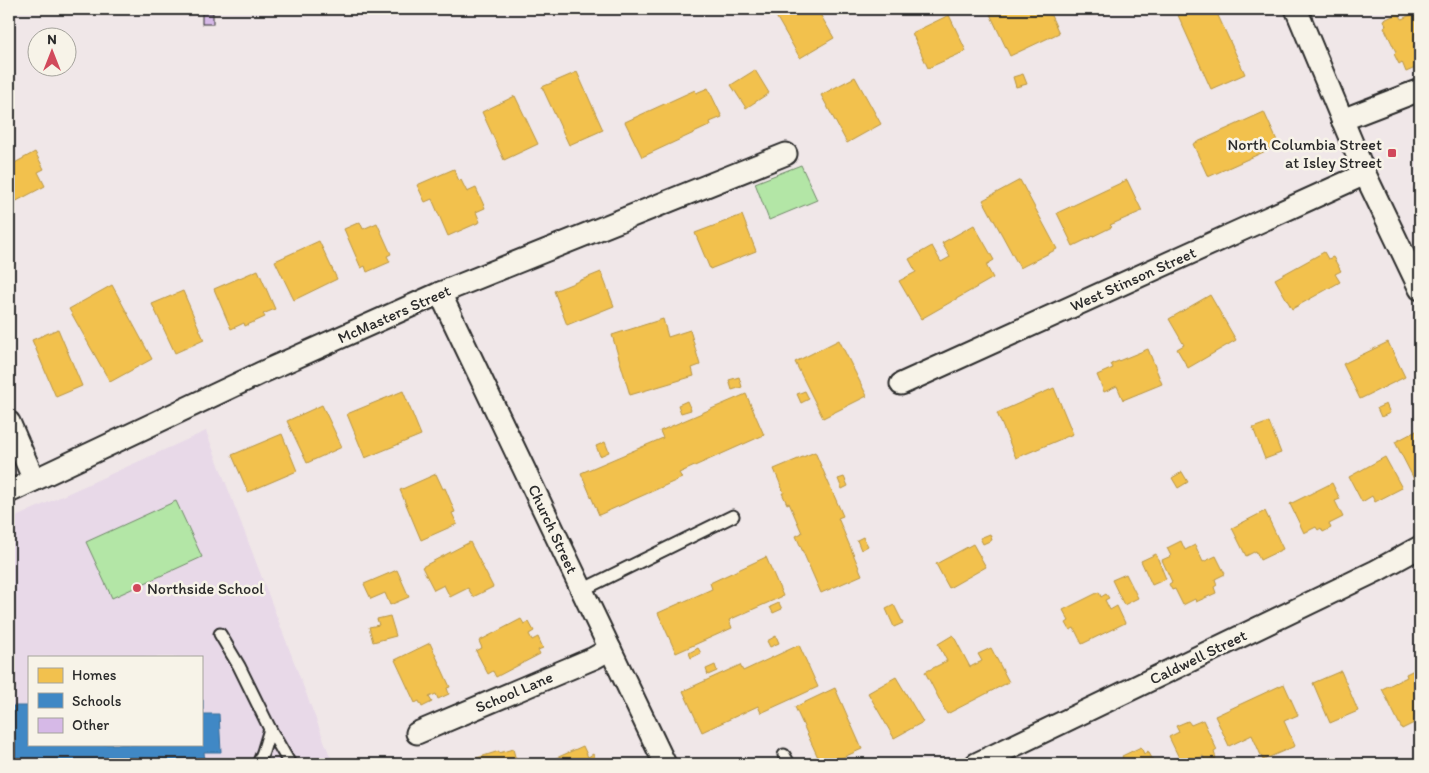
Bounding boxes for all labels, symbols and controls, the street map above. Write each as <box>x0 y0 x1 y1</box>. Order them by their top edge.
north arrow <box>28 28 78 78</box>
text: N <box>47 31 57 48</box>
place label: North Columbia Street at Isley Street <box>1228 135 1382 172</box>
marker: North Columbia Street at Isley Street <box>1386 147 1398 159</box>
street label: West Stinson Street <box>1067 243 1199 315</box>
street label: McMasters Street <box>335 281 453 347</box>
street label: Church Street <box>524 481 582 577</box>
place label: Northside School <box>147 579 264 598</box>
marker: Northside School <box>131 582 143 594</box>
street label: Caldwell Street <box>1146 625 1250 689</box>
legend <box>28 656 202 746</box>
text: Homes <box>72 666 117 684</box>
street label: School Lane <box>472 667 556 717</box>
text: Schools <box>72 692 122 710</box>
text: Other <box>72 716 109 734</box>

